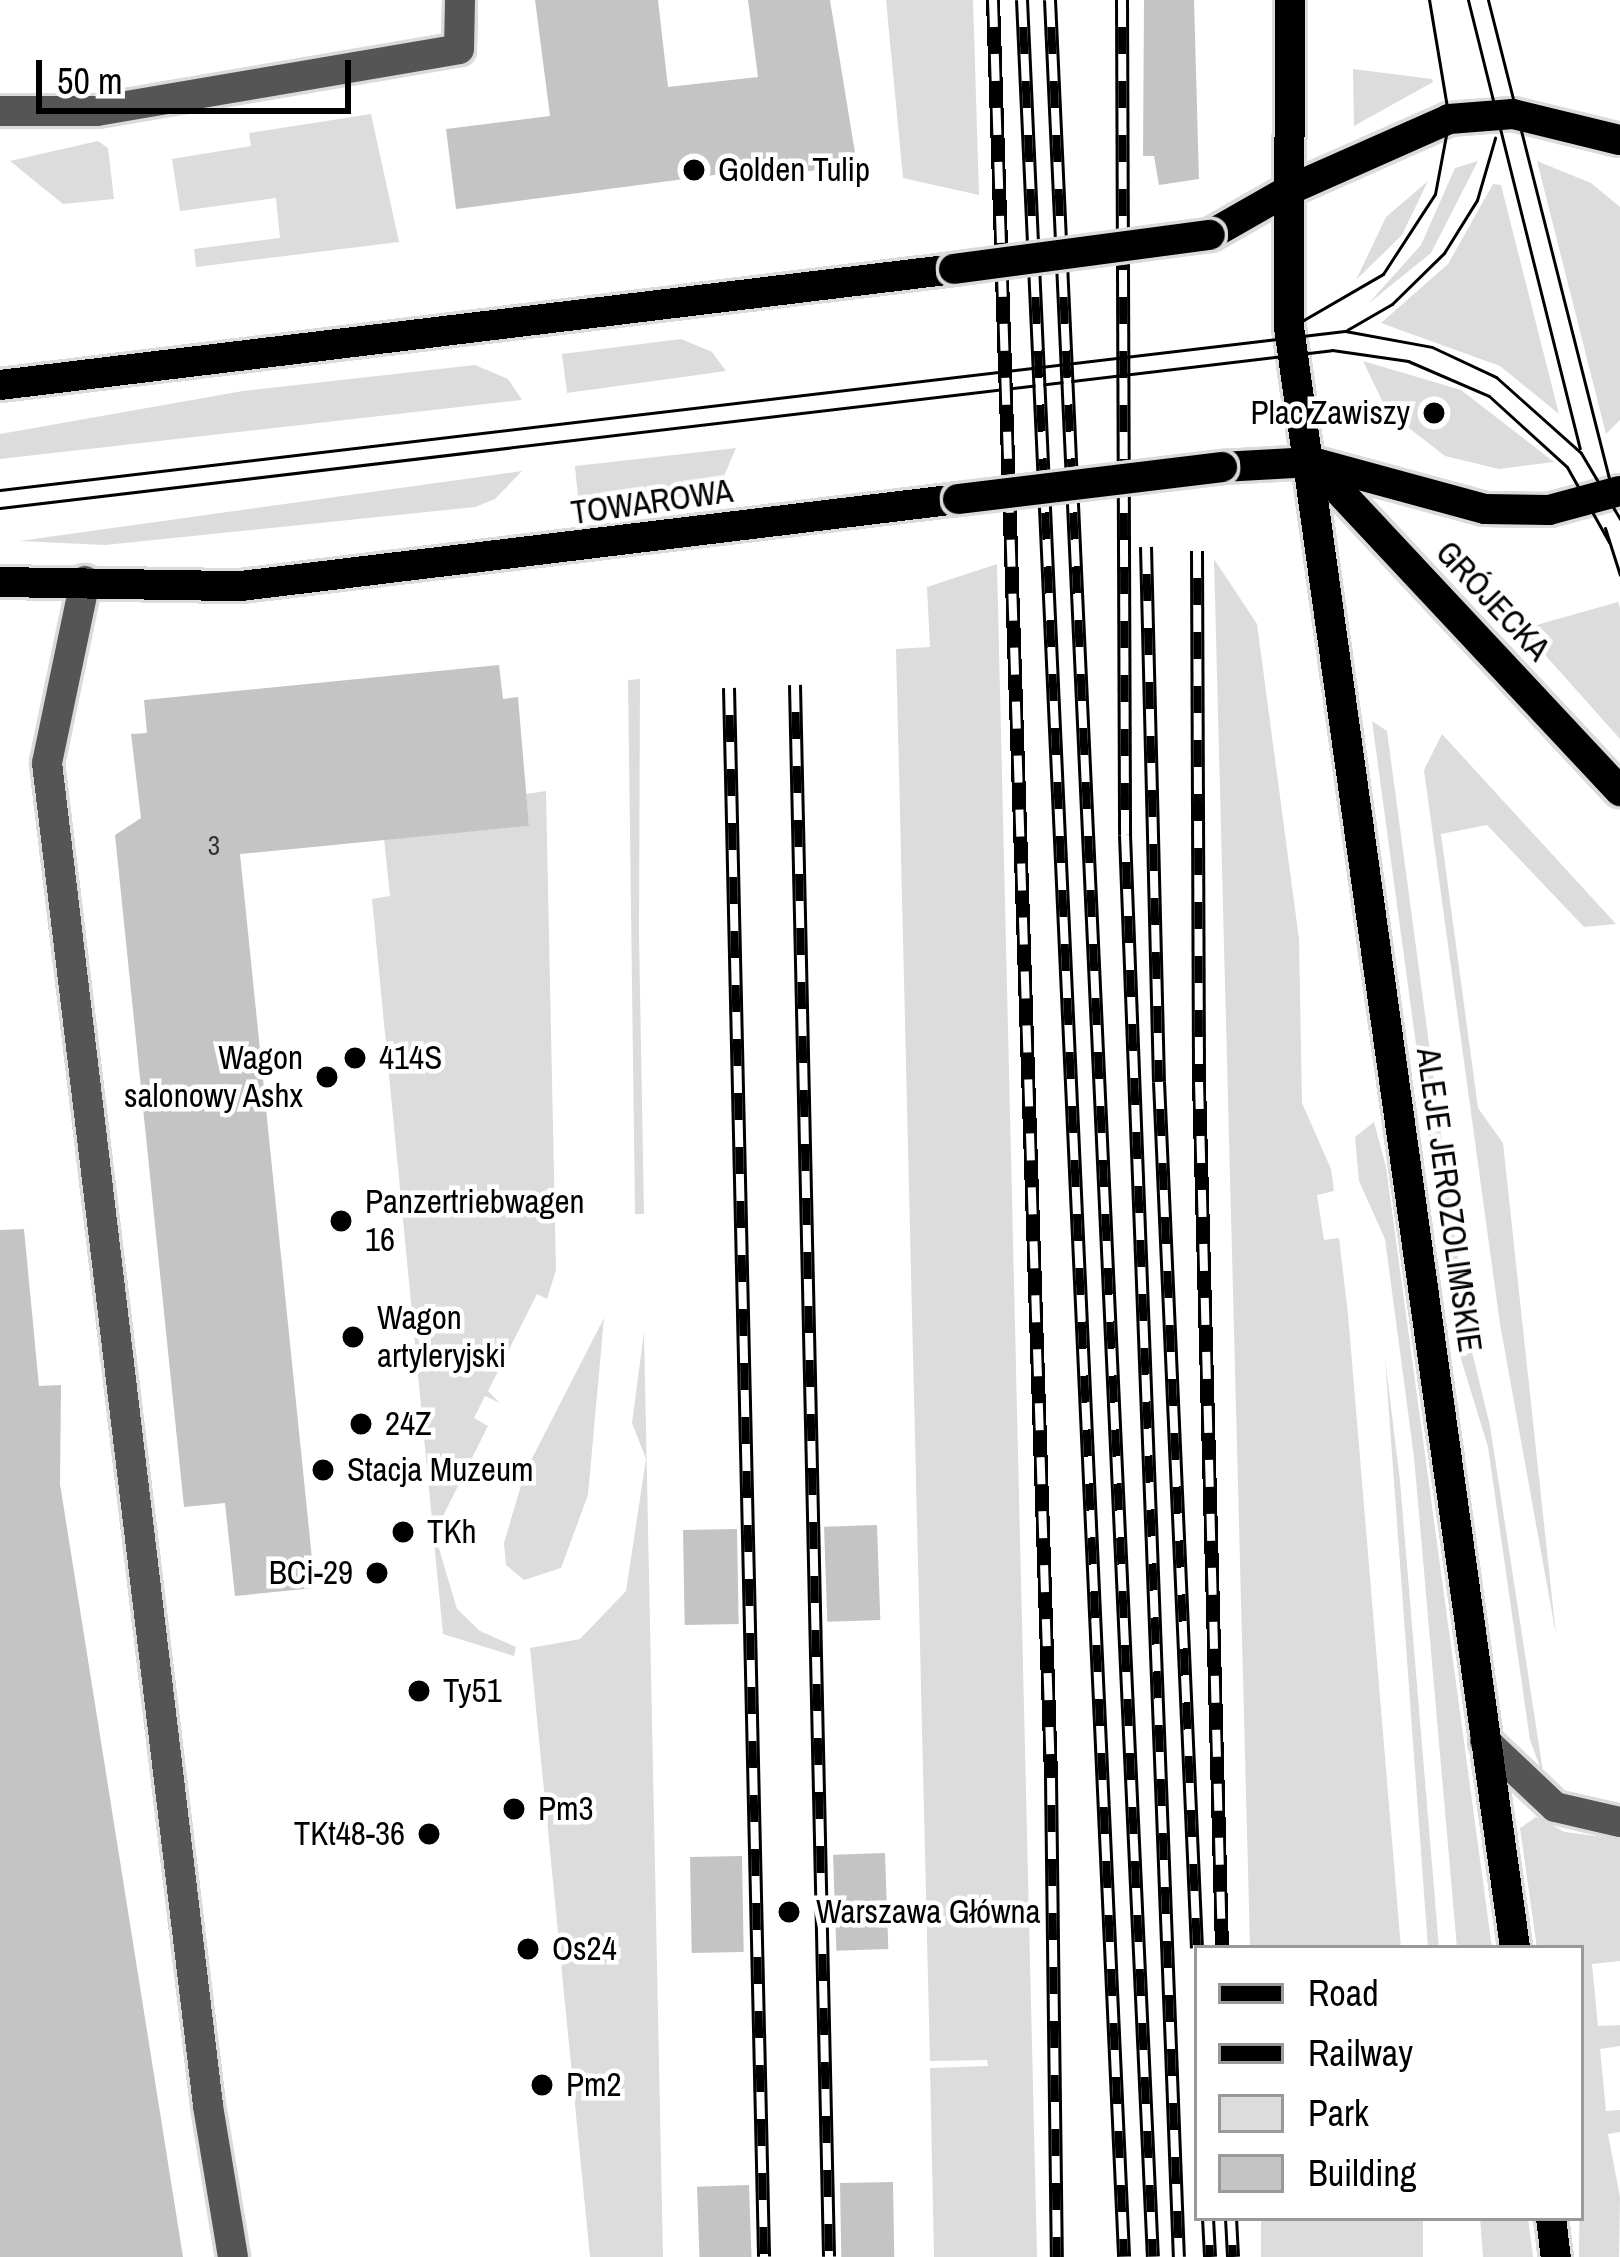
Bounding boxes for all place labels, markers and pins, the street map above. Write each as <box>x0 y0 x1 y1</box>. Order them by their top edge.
place label: Golden Tulip <box>718 150 871 190</box>
marker: Golden Tulip <box>681 157 707 183</box>
place label: Plac Zawiszy <box>1251 393 1410 433</box>
marker: Plac Zawiszy <box>1421 400 1447 426</box>
place label: Wagon salonowy Ashx <box>123 1038 303 1116</box>
place label: 414S <box>379 1038 442 1078</box>
marker: 414S <box>342 1045 368 1071</box>
marker: Wagon salonowy Ashx <box>314 1064 340 1090</box>
place label: Panzertriebwagen 16 <box>365 1182 585 1260</box>
marker: Panzertriebwagen 16 <box>328 1208 354 1234</box>
place label: Wagon artyleryjski <box>377 1298 506 1376</box>
marker: Wagon artyleryjski <box>340 1324 366 1350</box>
place label: 24Z <box>385 1404 432 1444</box>
marker: 24Z <box>348 1411 374 1437</box>
place label: Stacja Muzeum <box>347 1450 533 1490</box>
marker: Stacja Muzeum <box>310 1457 336 1483</box>
place label: TKh <box>427 1512 477 1552</box>
marker: TKh <box>390 1519 416 1545</box>
place label: BCi-29 <box>269 1553 353 1593</box>
marker: BCi-29 <box>364 1560 390 1586</box>
place label: Ty51 <box>443 1671 502 1711</box>
marker: Ty51 <box>406 1678 432 1704</box>
place label: Pm3 <box>538 1789 594 1829</box>
marker: Pm3 <box>501 1796 527 1822</box>
place label: TKt48-36 <box>294 1814 405 1854</box>
marker: TKt48-36 <box>416 1821 442 1847</box>
place label: Warszawa Główna <box>816 1892 1041 1932</box>
marker: Warszawa Główna <box>773 1896 805 1928</box>
place label: Os24 <box>552 1929 617 1969</box>
marker: Os24 <box>515 1936 541 1962</box>
place label: Pm2 <box>566 2065 622 2105</box>
marker: Pm2 <box>529 2072 555 2098</box>

